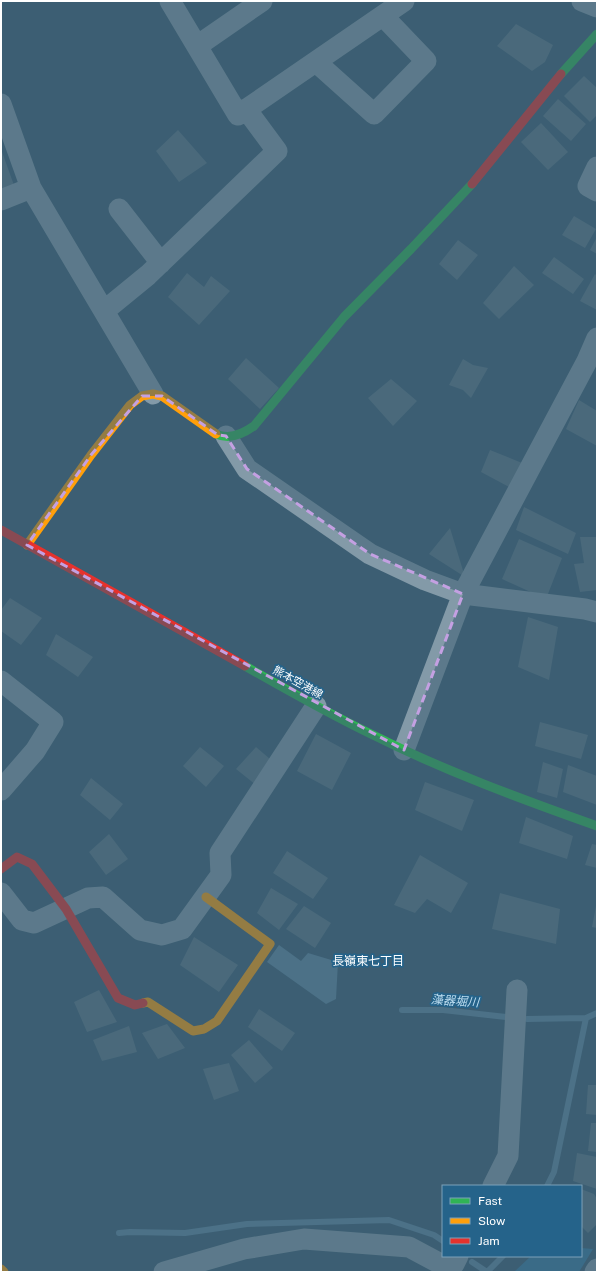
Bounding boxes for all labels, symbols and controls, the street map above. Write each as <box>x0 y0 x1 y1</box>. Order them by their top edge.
street label: 熊本空港線 <box>271 663 325 701</box>
district label: 長嶺東七丁目 <box>332 954 404 968</box>
water label: 藻器堀川 <box>431 992 481 1010</box>
legend <box>442 1185 582 1257</box>
text: Fast <box>478 1194 503 1208</box>
text: Slow <box>478 1214 506 1228</box>
text: Jam <box>478 1234 500 1248</box>

